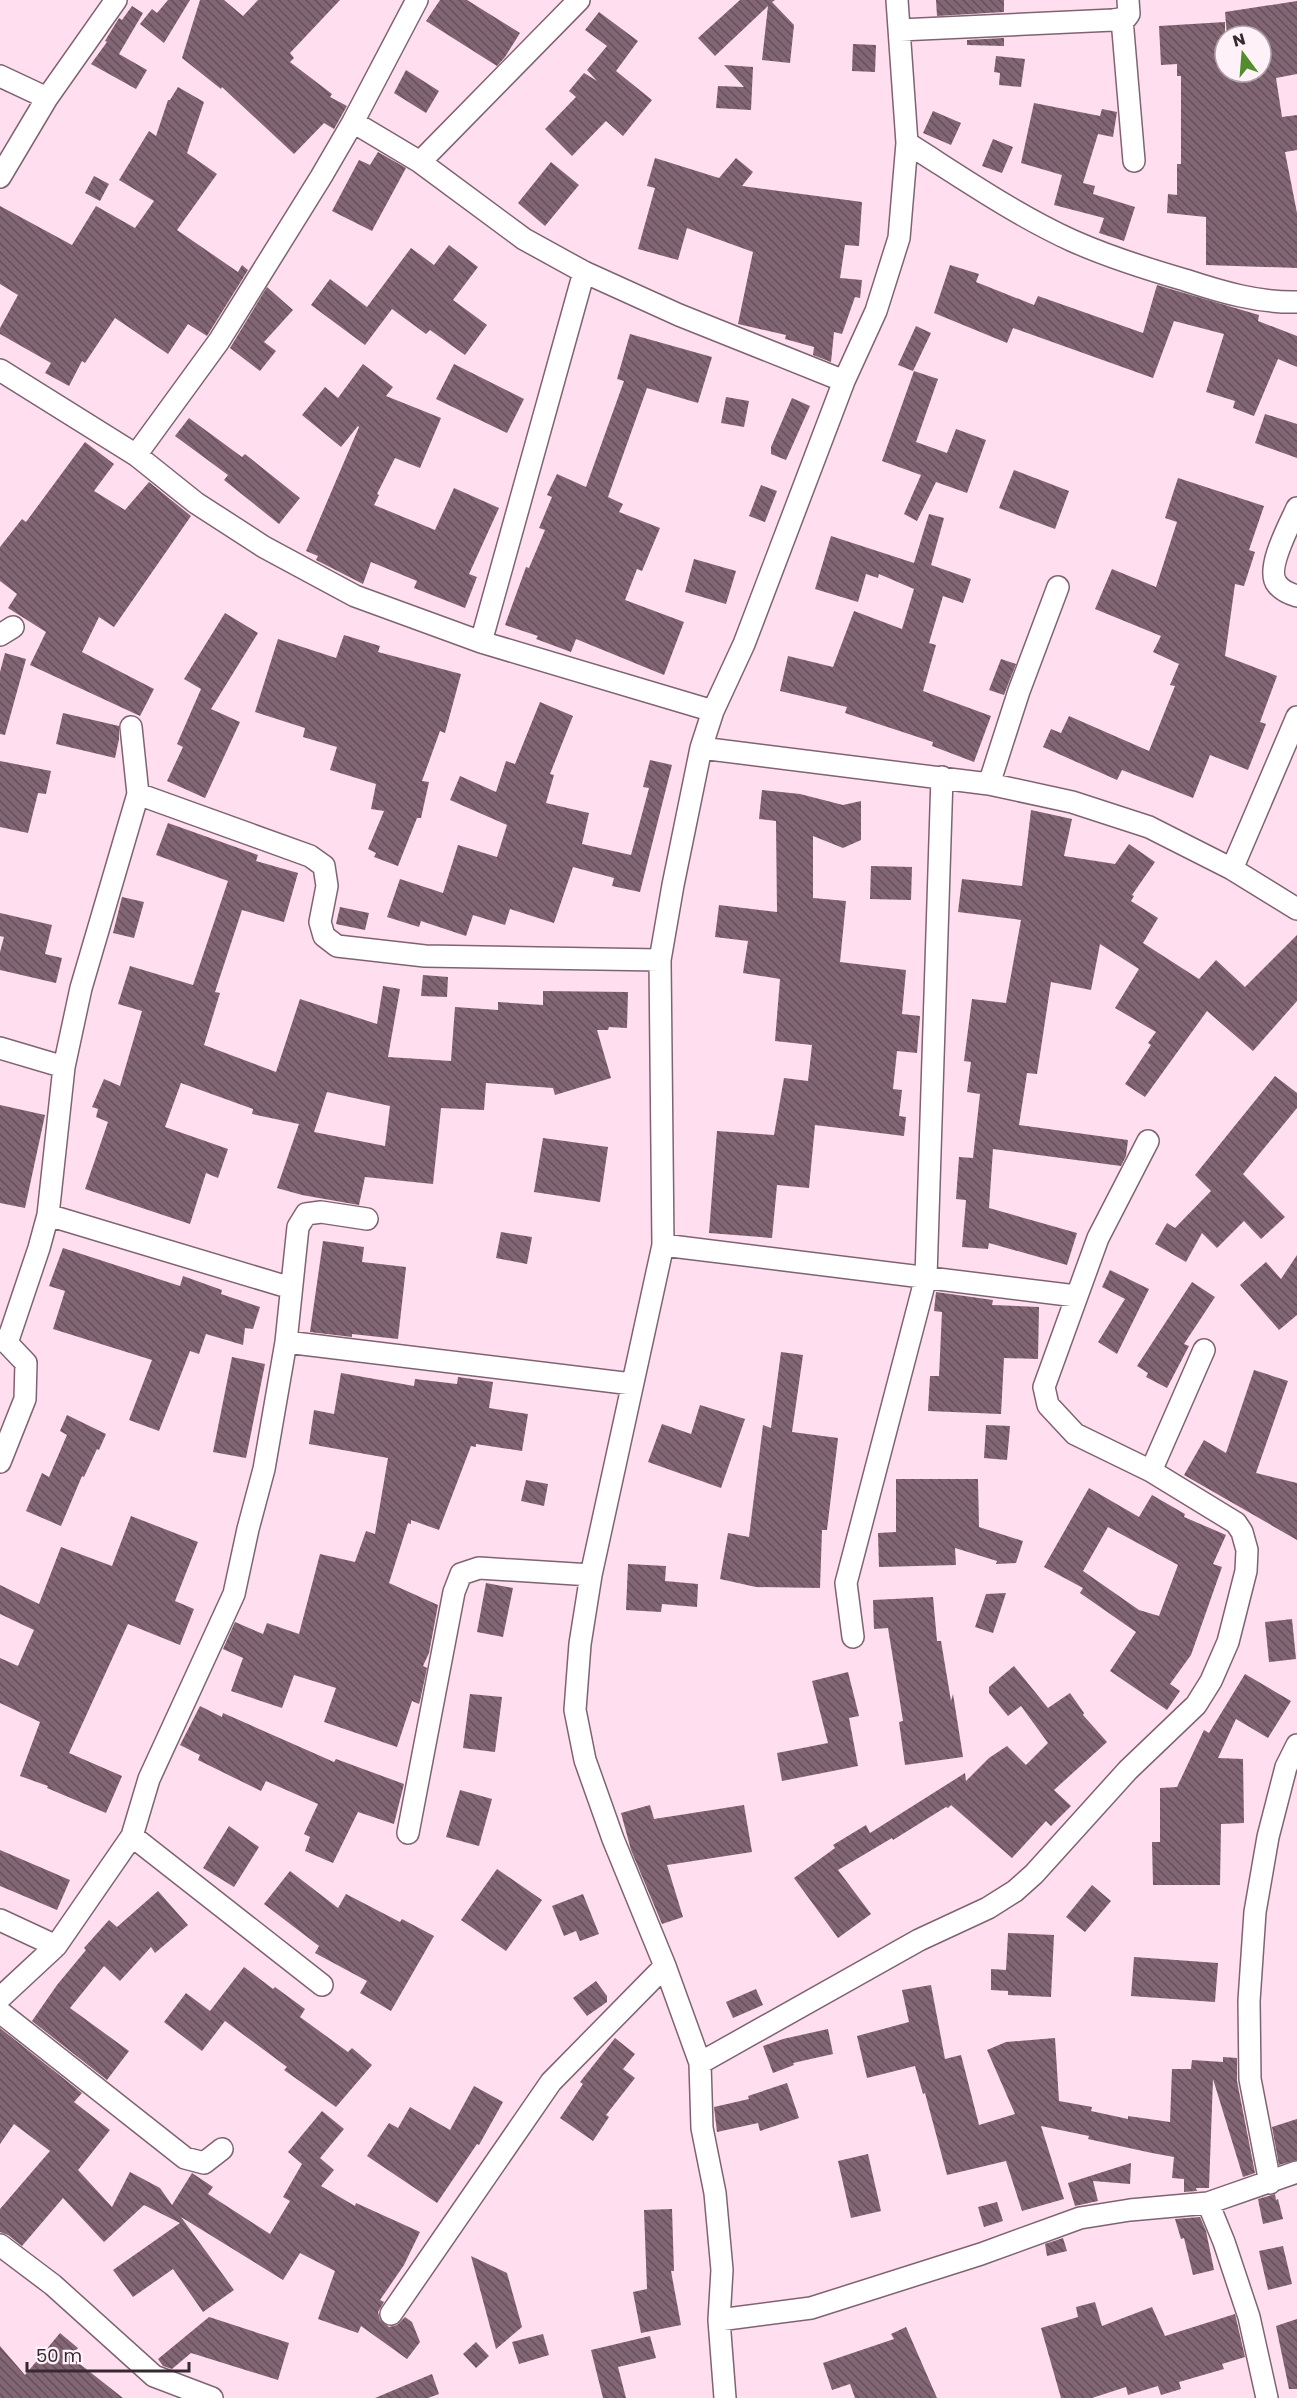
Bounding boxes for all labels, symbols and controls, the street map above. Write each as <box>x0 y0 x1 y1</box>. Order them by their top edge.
north arrow <box>1213 24 1273 84</box>
text: N <box>1230 27 1248 53</box>
scale bar <box>27 2335 189 2373</box>
text: 50 m <box>36 2343 82 2368</box>

